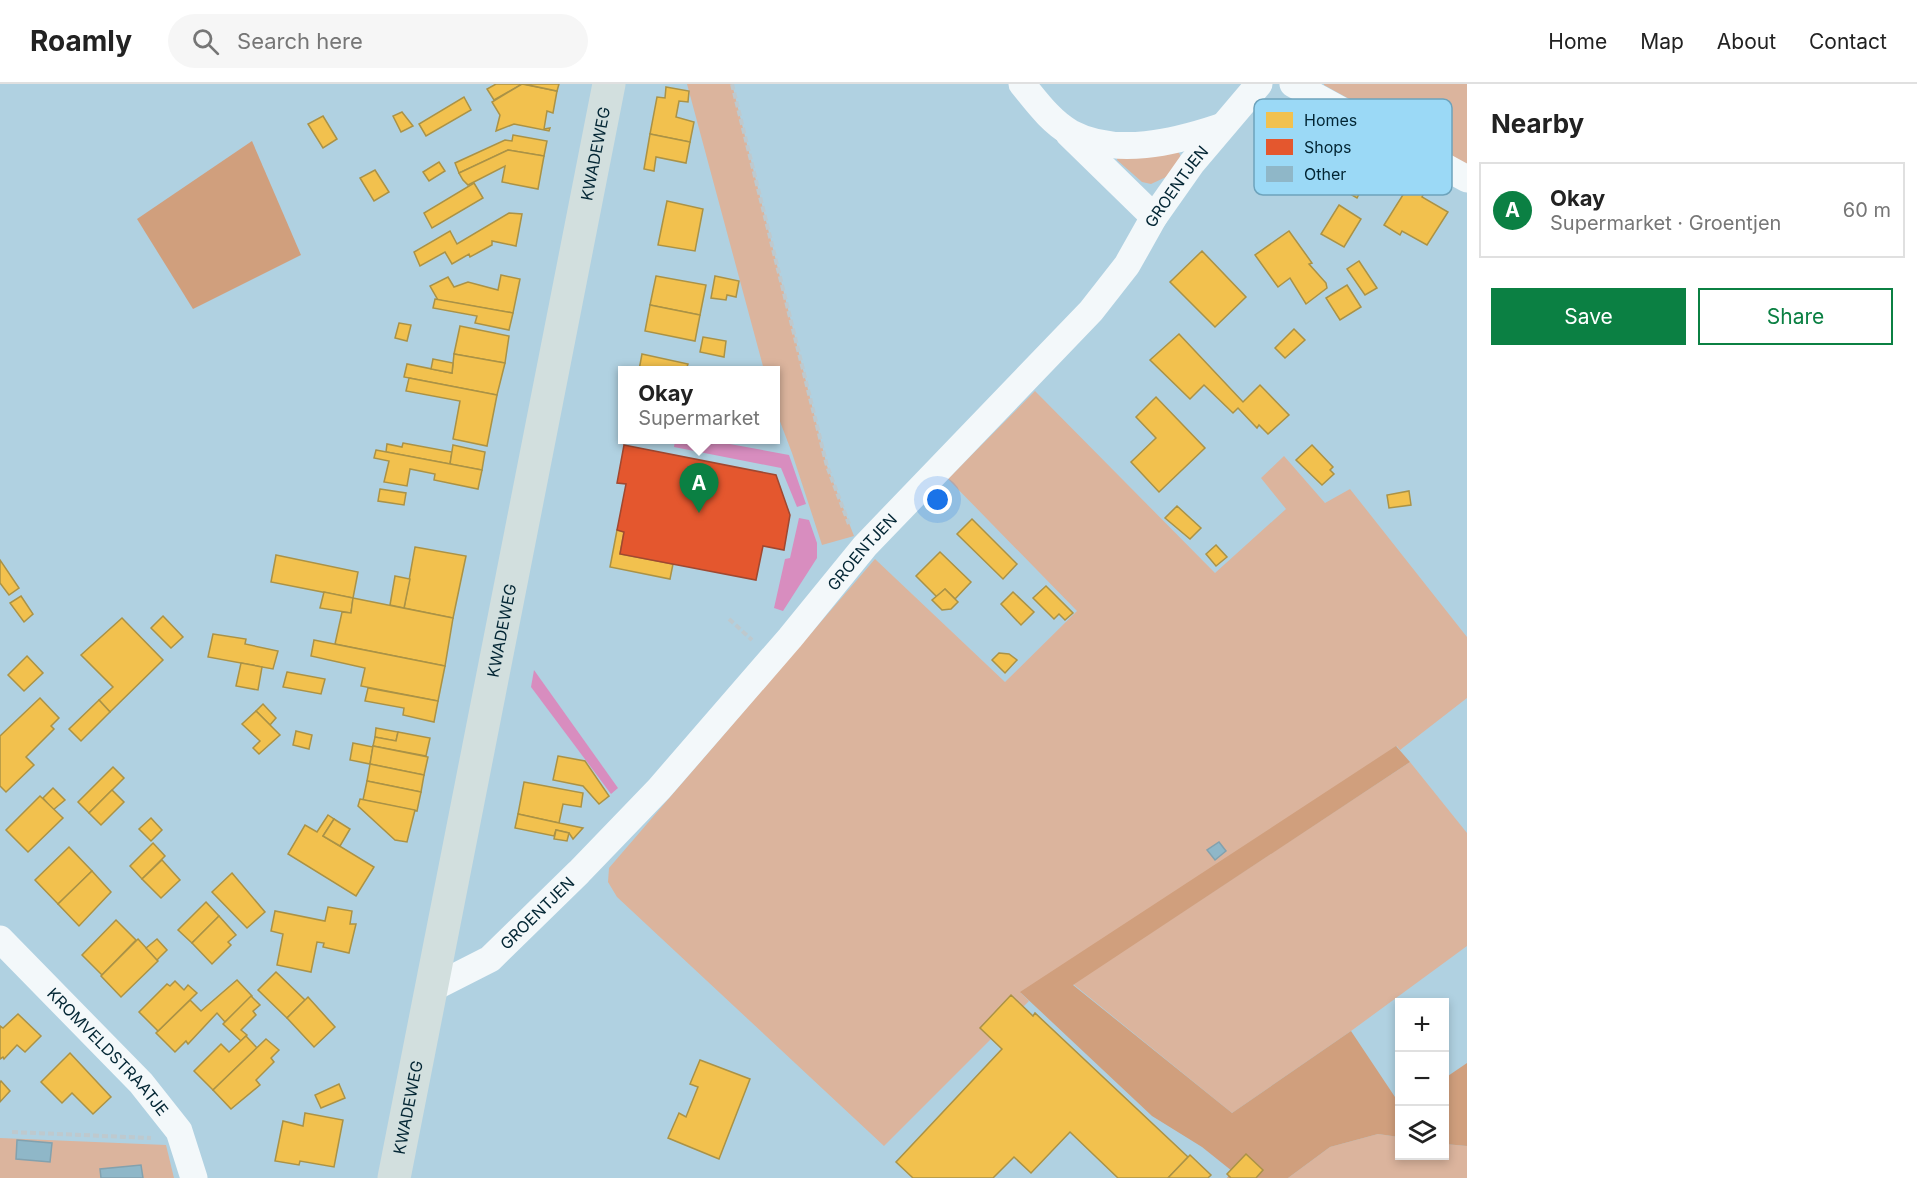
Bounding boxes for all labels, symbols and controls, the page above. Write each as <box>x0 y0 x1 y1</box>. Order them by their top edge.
search box <box>168 14 588 68</box>
text: Roamly <box>30 24 132 58</box>
icon: search <box>189 25 222 58</box>
text: Search here <box>237 28 363 54</box>
text: Home <box>1548 29 1607 54</box>
text: Map <box>1640 29 1684 54</box>
text: About <box>1717 29 1776 54</box>
text: Contact <box>1809 29 1887 54</box>
legend <box>1254 99 1452 195</box>
street label: KWADEWEG <box>576 105 614 202</box>
text: Nearby <box>1491 108 1584 139</box>
text: Homes <box>1304 110 1357 130</box>
text: Shops <box>1304 137 1352 157</box>
street label: GROENTJEN <box>1140 141 1212 231</box>
text: Other <box>1304 164 1346 184</box>
text: Okay <box>1550 185 1605 211</box>
text: A <box>1505 198 1520 222</box>
text: 60 m <box>1843 198 1891 222</box>
text: Supermarket · Groentjen <box>1550 211 1781 235</box>
button: Save <box>1491 288 1686 345</box>
button: Share <box>1698 288 1893 345</box>
popup <box>618 366 780 444</box>
text: Okay <box>638 380 693 406</box>
text: Supermarket <box>638 406 760 430</box>
pin: A <box>680 464 718 513</box>
your location <box>923 485 952 514</box>
street label: GROENTJEN <box>823 509 901 595</box>
street label: KWADEWEG <box>483 582 521 679</box>
street label: GROENTJEN <box>496 872 578 954</box>
street label: KROMVELDSTRAATJE <box>43 983 173 1120</box>
map controls <box>1395 998 1449 1160</box>
button: + <box>1395 998 1449 1052</box>
button: − <box>1395 1052 1449 1106</box>
street label: KWADEWEG <box>389 1059 427 1156</box>
button: layers <box>1395 1106 1449 1160</box>

